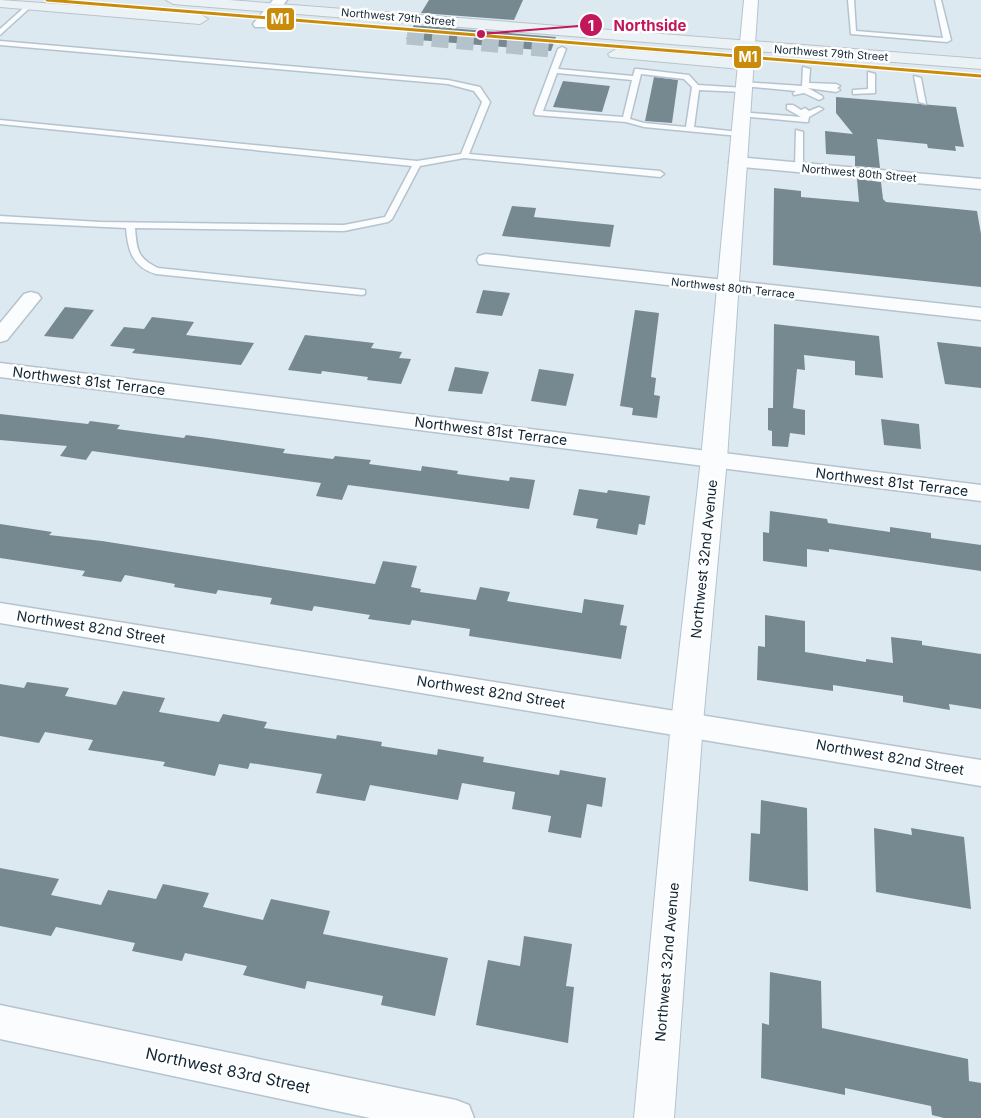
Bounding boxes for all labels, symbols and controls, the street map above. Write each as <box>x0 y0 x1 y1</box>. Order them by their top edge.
street label: Northwest 79th Street <box>340 5 456 29</box>
line badge: M1 <box>266 7 295 31</box>
text: M1 <box>270 10 290 27</box>
callout: Northside <box>578 10 696 40</box>
text: 1 <box>588 16 594 35</box>
text: Northside <box>614 16 686 35</box>
street label: Northwest 79th Street <box>773 42 889 64</box>
line badge: M1 <box>733 45 762 69</box>
text: M1 <box>738 48 758 65</box>
street label: Northwest 80th Street <box>801 161 917 185</box>
street label: Northwest 80th Terrace <box>671 275 795 301</box>
street label: Northwest 81st Terrace <box>12 363 166 398</box>
street label: Northwest 81st Terrace <box>414 413 568 448</box>
street label: Northwest 81st Terrace <box>815 464 969 499</box>
street label: Northwest 32nd Avenue <box>687 479 720 639</box>
street label: Northwest 82nd Street <box>16 606 167 647</box>
street label: Northwest 82nd Street <box>416 671 567 712</box>
street label: Northwest 82nd Street <box>815 735 966 778</box>
street label: Northwest 32nd Avenue <box>651 882 682 1042</box>
street label: Northwest 83rd Street <box>144 1043 312 1097</box>

